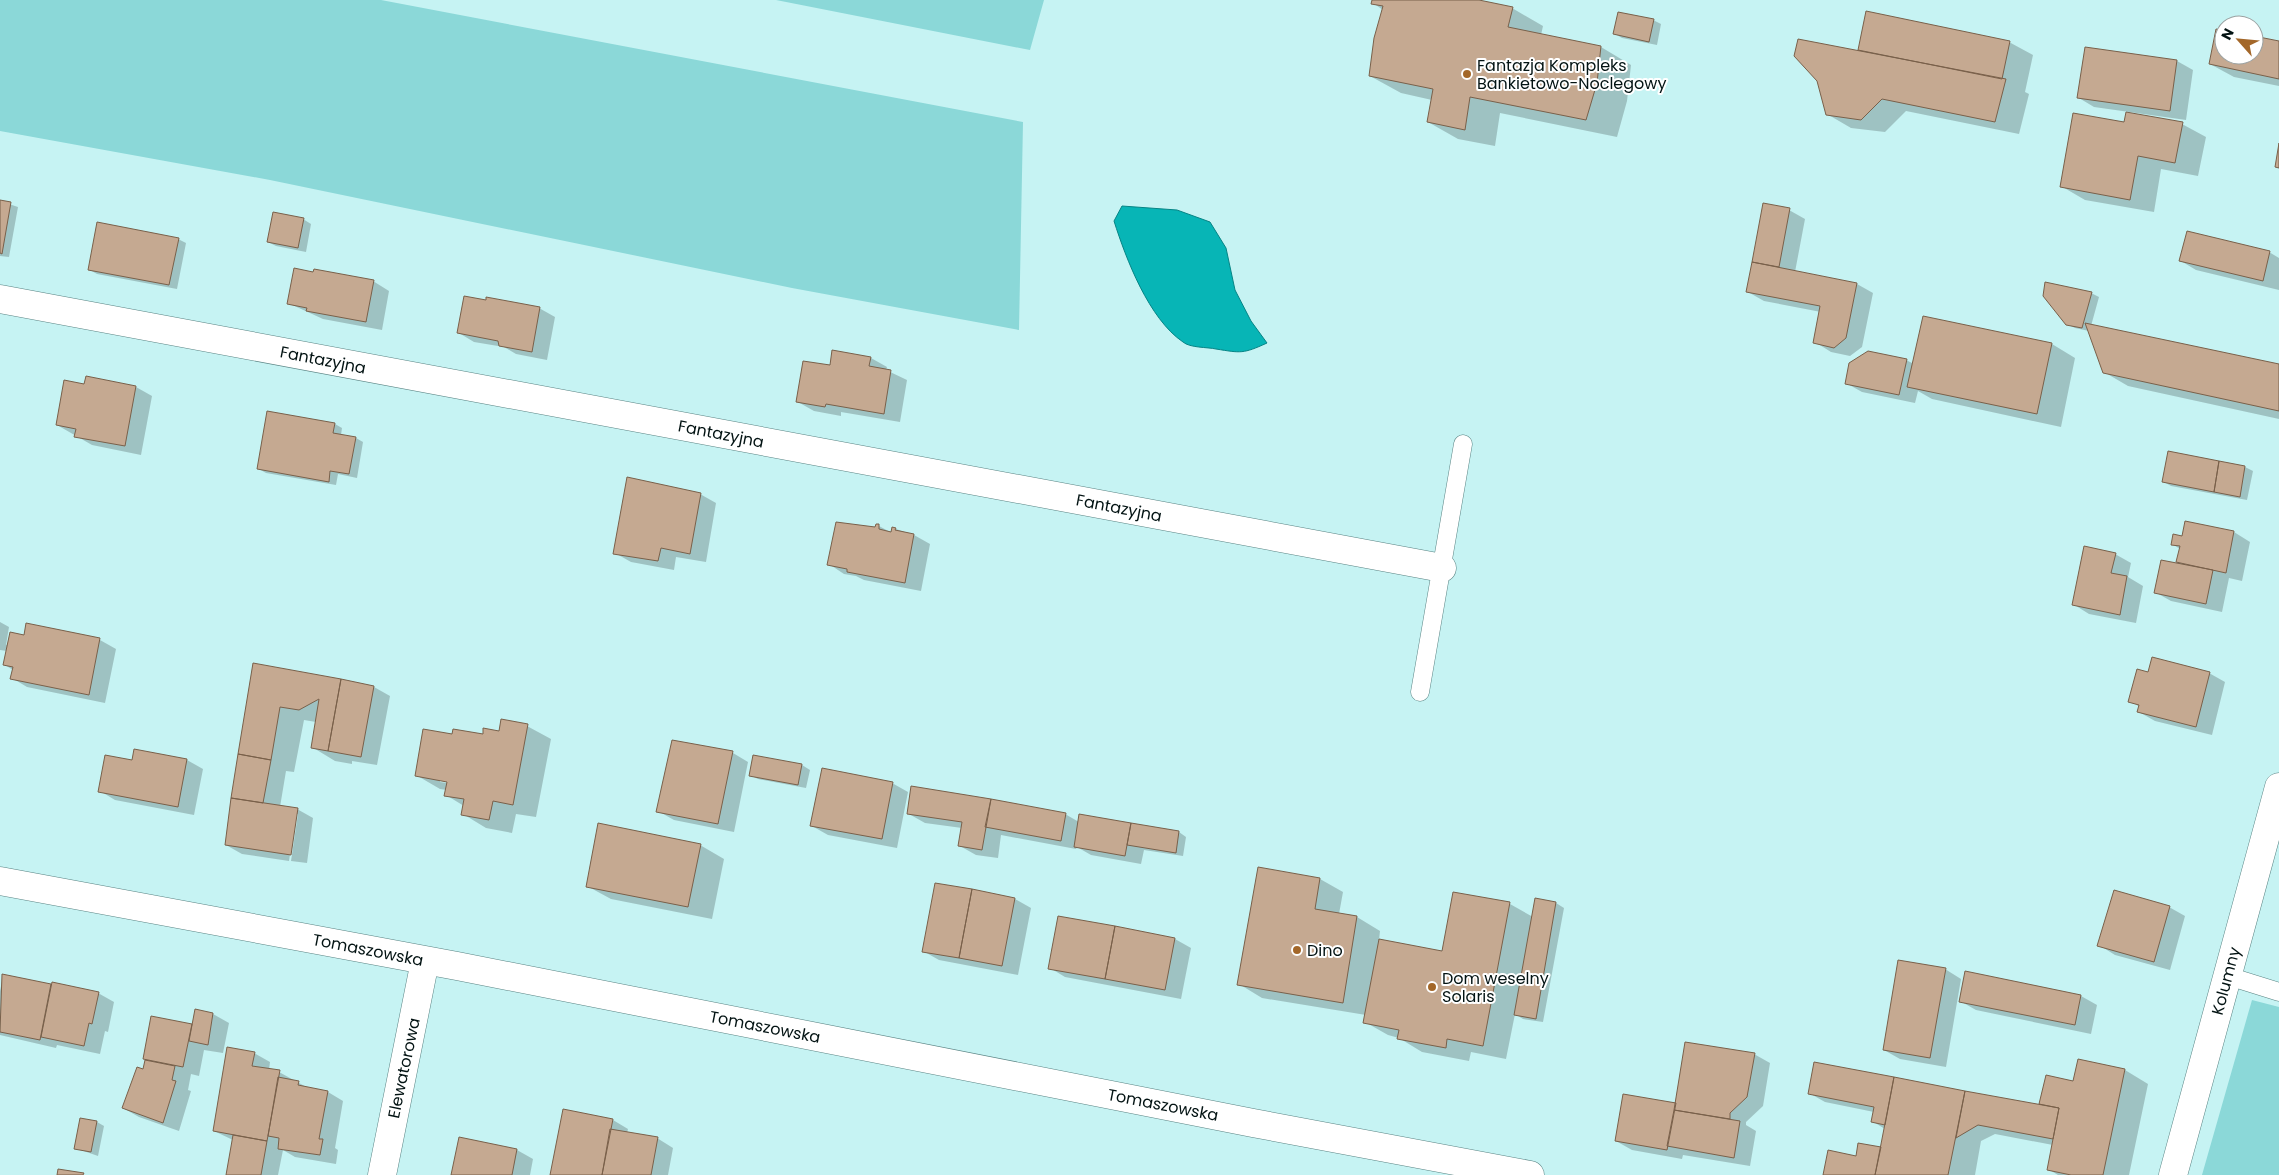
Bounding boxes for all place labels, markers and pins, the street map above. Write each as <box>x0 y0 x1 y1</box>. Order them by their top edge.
place label: Fantazja Kompleks Bankietowo-Noclegowy <box>1477 54 1666 95</box>
marker: Fantazja Kompleks Bankietowo-Noclegowy <box>1461 68 1473 80</box>
place label: Dino <box>1307 939 1343 962</box>
marker: Dino <box>1291 944 1303 956</box>
place label: Dom weselny Solaris <box>1442 967 1549 1008</box>
marker: Dom weselny Solaris <box>1426 981 1438 993</box>

